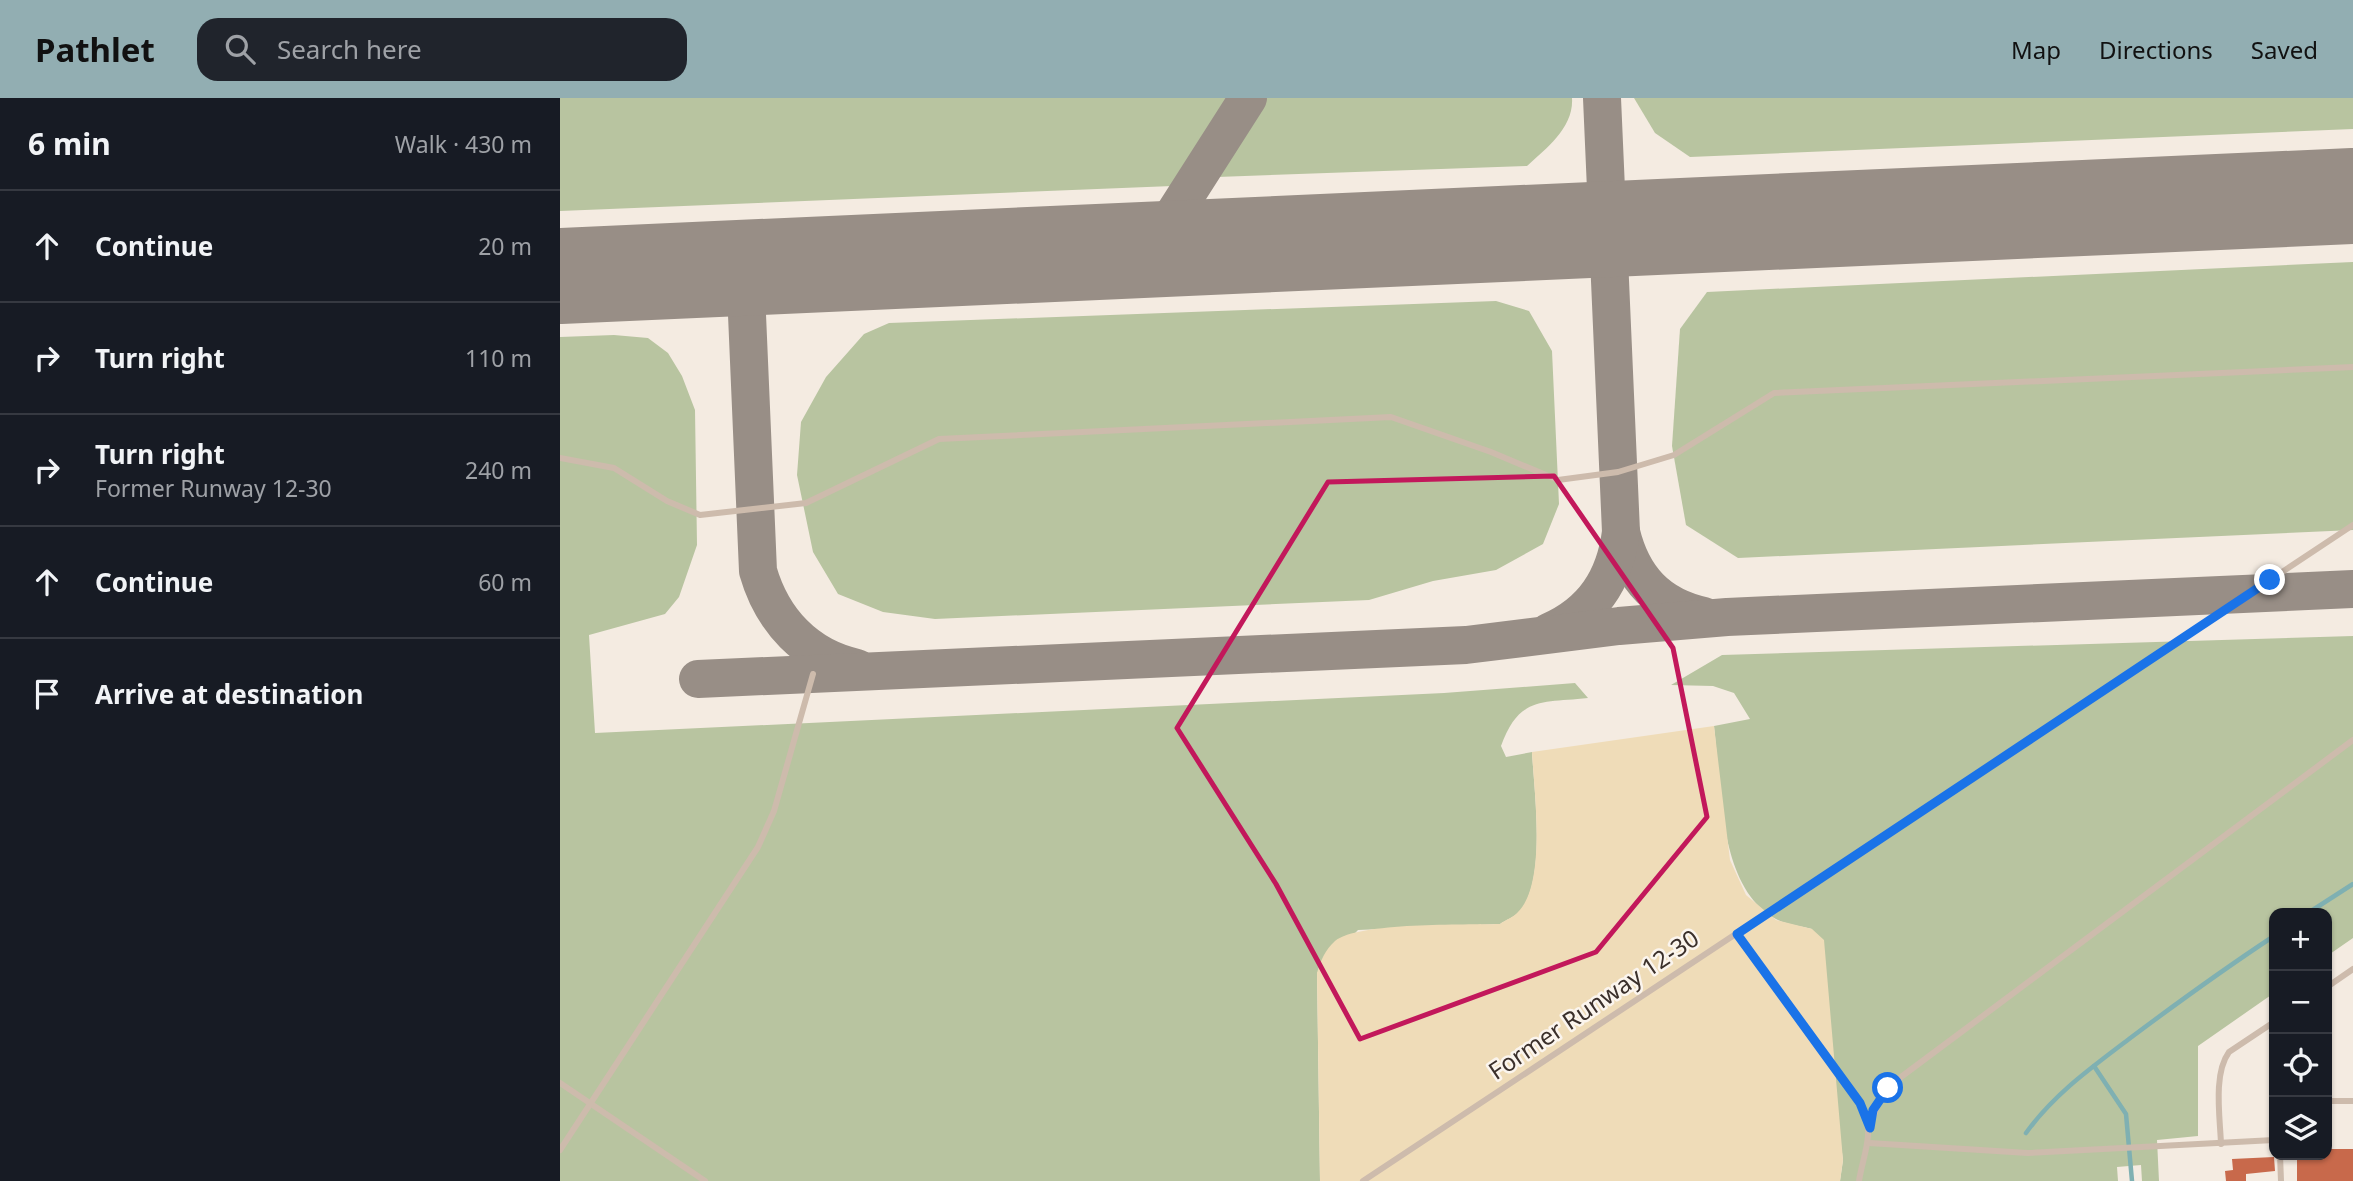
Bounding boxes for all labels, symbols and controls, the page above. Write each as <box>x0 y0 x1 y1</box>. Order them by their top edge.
search box <box>197 18 687 81</box>
text: Pathlet <box>35 27 155 72</box>
icon: search <box>221 30 259 68</box>
text: Search here <box>277 31 422 67</box>
text: Map <box>2011 33 2061 66</box>
text: Directions <box>2099 33 2213 66</box>
text: Saved <box>2251 33 2318 66</box>
text: 6 min <box>28 123 111 164</box>
text: Walk · 430 m <box>395 128 532 160</box>
icon: ahead <box>28 227 66 265</box>
text: Continue <box>95 228 213 264</box>
text: 20 m <box>478 230 532 262</box>
icon: right <box>28 339 66 377</box>
text: Turn right <box>95 340 225 376</box>
text: 110 m <box>465 342 532 374</box>
text: Turn right <box>95 436 225 472</box>
icon: right <box>28 451 66 489</box>
text: 240 m <box>465 454 532 486</box>
text: Former Runway 12-30 <box>95 472 332 504</box>
icon: ahead <box>28 563 66 601</box>
text: Continue <box>95 564 213 600</box>
route end <box>2254 564 2285 595</box>
text: 60 m <box>478 566 532 598</box>
icon: arrive <box>28 675 66 713</box>
text: Arrive at destination <box>95 676 364 712</box>
map controls <box>2269 908 2332 1160</box>
button: + <box>2269 908 2332 971</box>
street label: Former Runway 12-30 <box>1482 921 1705 1087</box>
button: − <box>2269 971 2332 1034</box>
button: locate <box>2269 1034 2332 1097</box>
route start <box>1872 1072 1903 1103</box>
button: layers <box>2269 1097 2332 1160</box>

